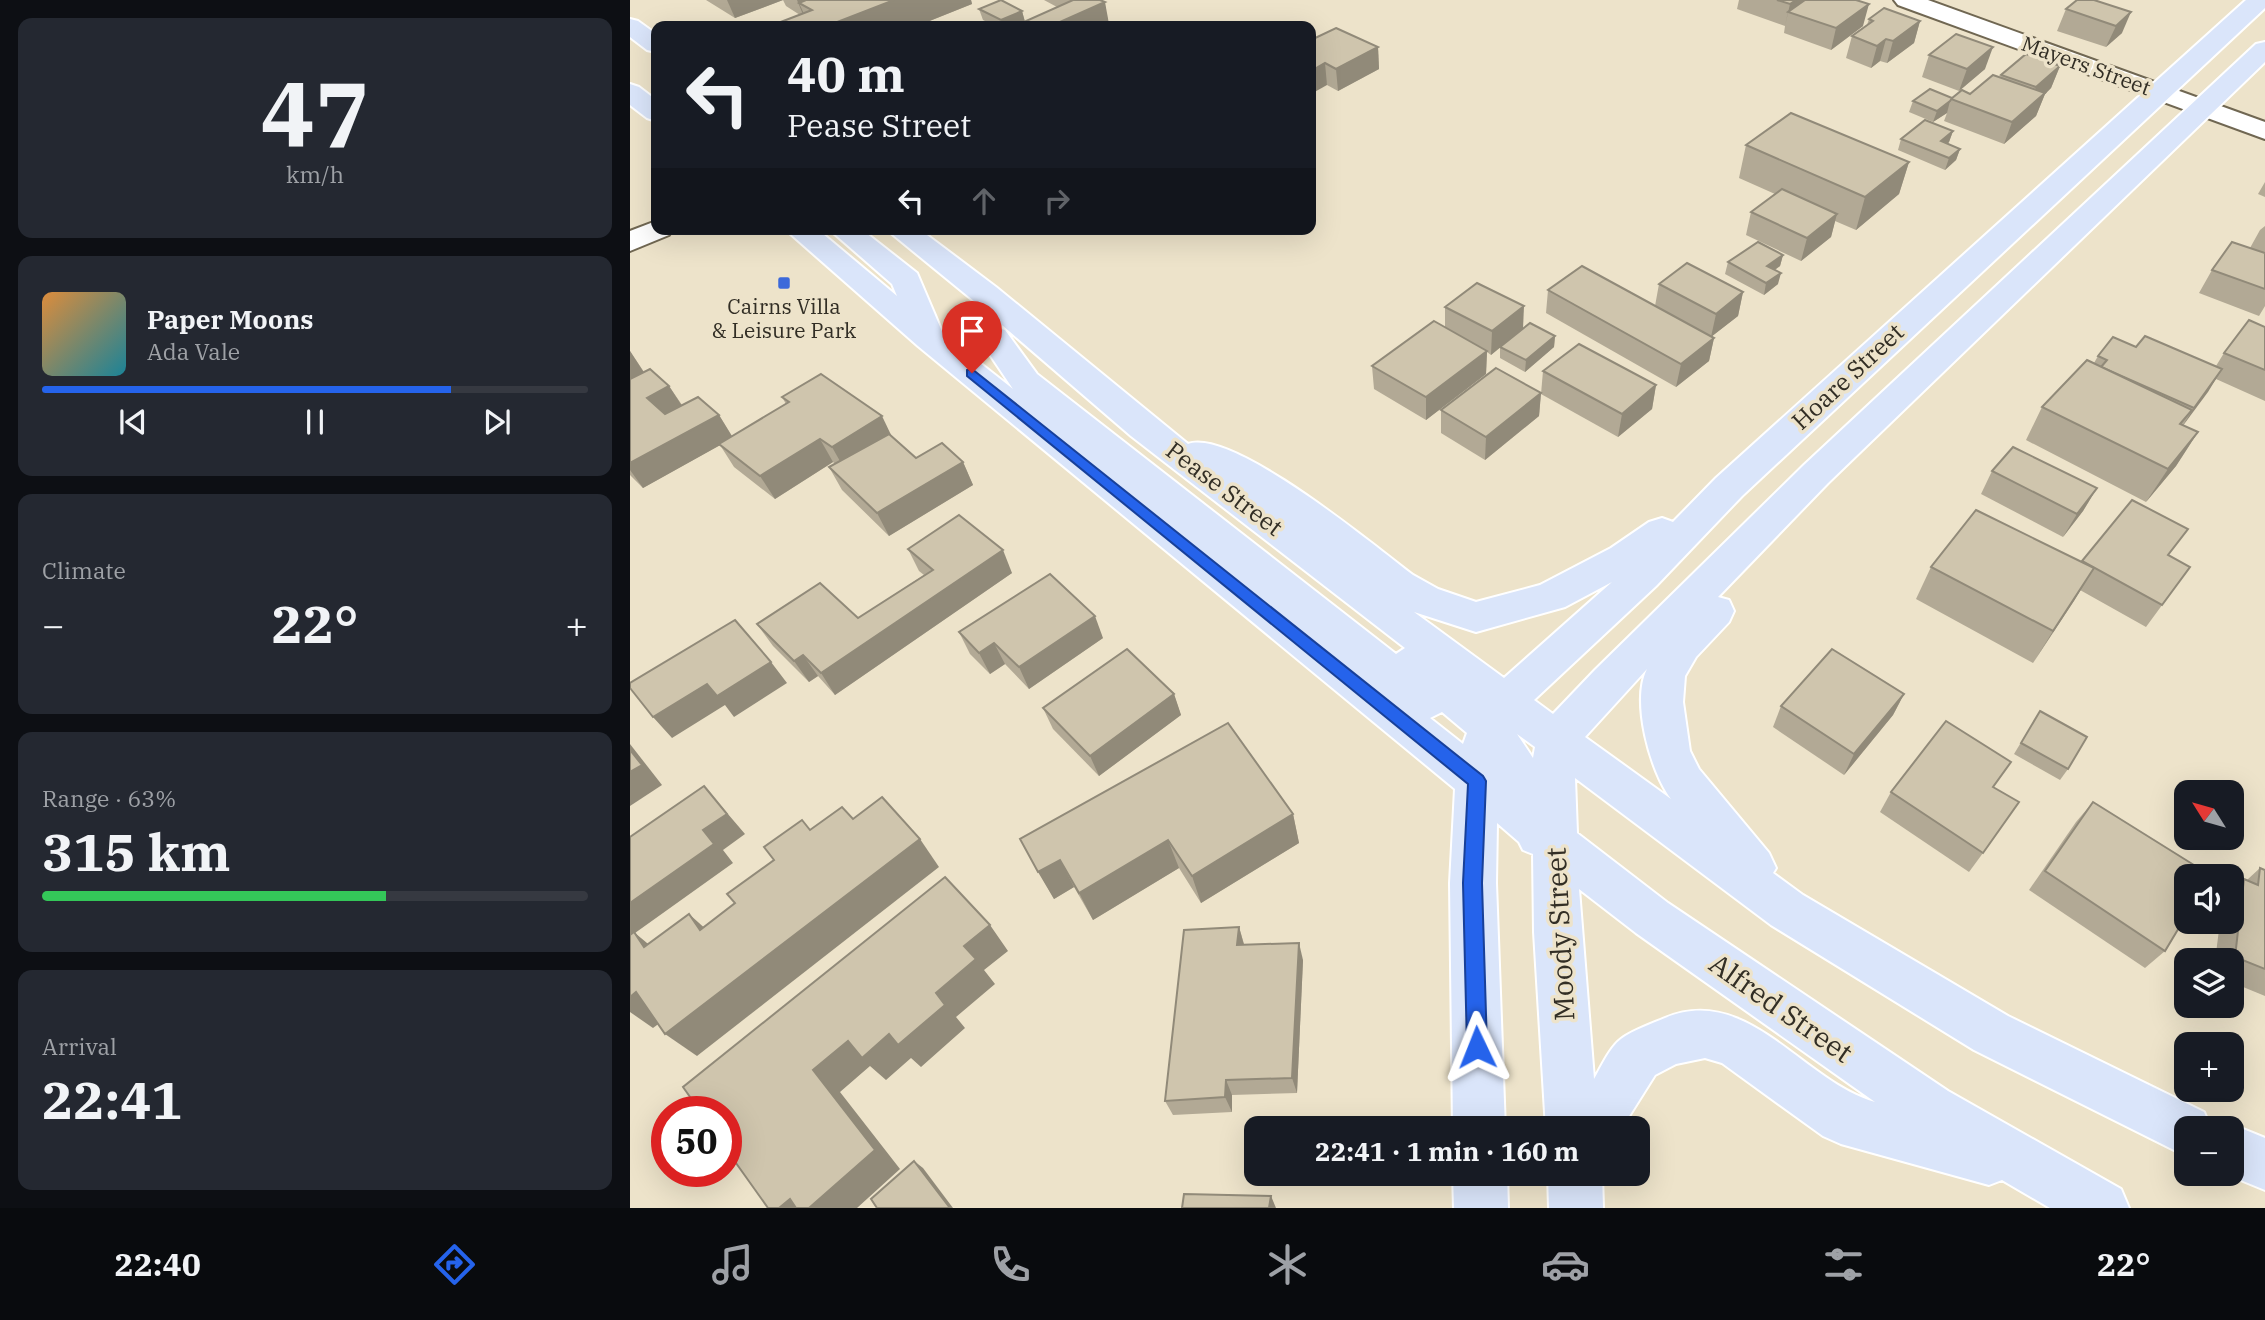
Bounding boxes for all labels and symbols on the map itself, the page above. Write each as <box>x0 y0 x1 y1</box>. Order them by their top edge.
street label: Mayers Street <box>2018 29 2155 101</box>
marker: Cairns Villa & Leisure Park <box>776 275 792 291</box>
place label: Cairns Villa & Leisure Park <box>712 292 857 344</box>
pin <box>942 301 1002 373</box>
street label: Hoare Street <box>1784 316 1910 436</box>
street label: Pease Street <box>1160 434 1289 543</box>
north arrow <box>2174 780 2244 850</box>
street label: Moody Street <box>1536 846 1583 1022</box>
street label: Alfred Street <box>1702 945 1860 1071</box>
position arrow <box>1440 1010 1514 1084</box>
speed limit sign: 50 <box>651 1096 742 1187</box>

